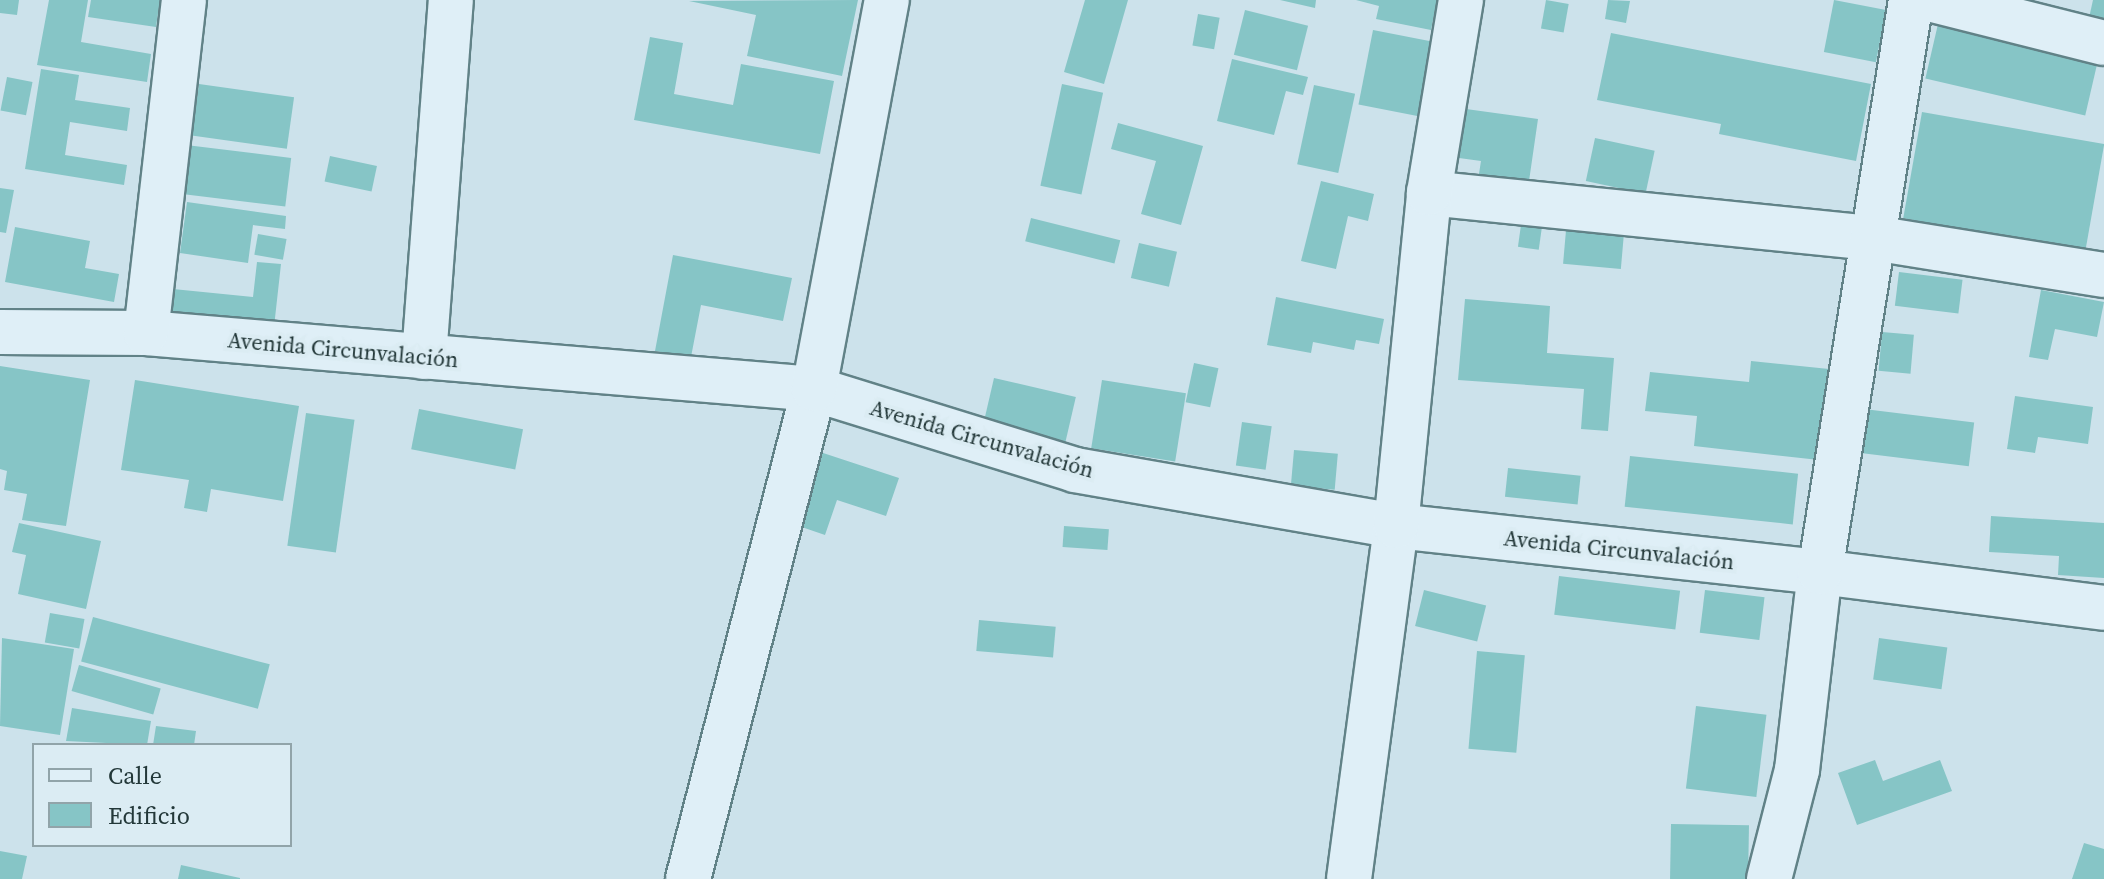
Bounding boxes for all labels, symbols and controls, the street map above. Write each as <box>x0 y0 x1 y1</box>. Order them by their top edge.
street label: Avenida Circunvalación <box>226 327 460 373</box>
street label: Avenida Circunvalación <box>867 394 1097 484</box>
street label: Avenida Circunvalación <box>1502 525 1736 575</box>
legend <box>32 743 292 847</box>
text: Calle <box>108 759 162 792</box>
text: Edificio <box>108 799 190 832</box>

